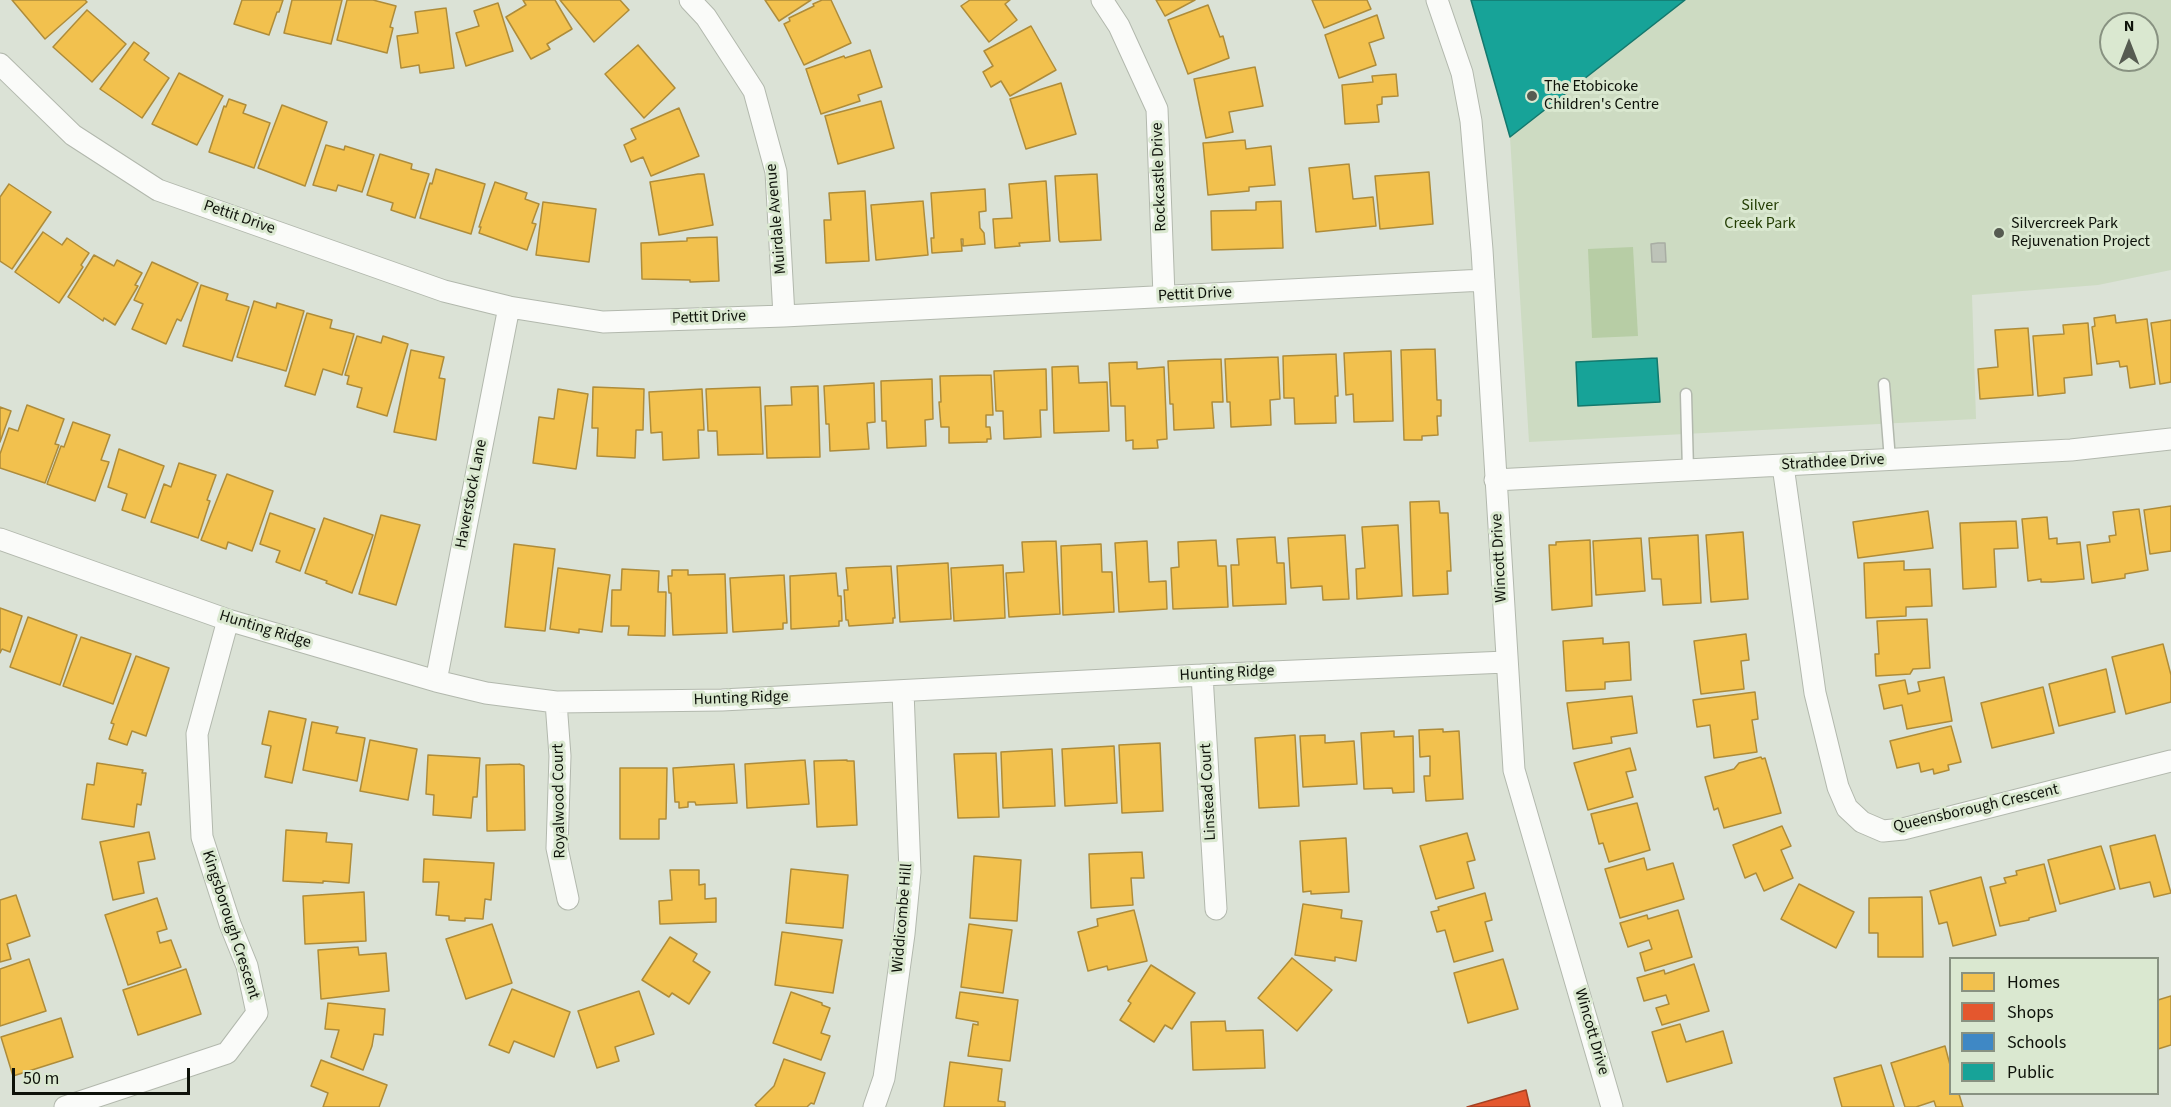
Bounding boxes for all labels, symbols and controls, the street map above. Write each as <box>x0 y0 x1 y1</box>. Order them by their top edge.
north arrow <box>2099 12 2159 72</box>
text: N <box>2124 15 2134 37</box>
place label: The Etobicoke Children's Centre <box>1544 77 1659 115</box>
marker: The Etobicoke Children's Centre <box>1525 89 1539 103</box>
street label: Rockcastle Drive <box>1148 122 1172 232</box>
street label: Muirdale Avenue <box>763 163 791 275</box>
park label: Silver Creek Park <box>1724 196 1796 234</box>
street label: Pettit Drive <box>201 197 277 239</box>
place label: Silvercreek Park Rejuvenation Project <box>2011 214 2150 252</box>
marker: Silvercreek Park Rejuvenation Project <box>1992 226 2006 240</box>
street label: Pettit Drive <box>1157 283 1233 307</box>
street label: Pettit Drive <box>672 307 746 329</box>
street label: Haverstock Lane <box>452 438 492 550</box>
street label: Strathdee Drive <box>1781 451 1885 475</box>
street label: Wincott Drive <box>1488 513 1512 603</box>
street label: Hunting Ridge <box>217 607 313 653</box>
street label: Hunting Ridge <box>1179 662 1275 686</box>
street label: Hunting Ridge <box>693 688 789 710</box>
street label: Royalwood Court <box>549 743 571 859</box>
street label: Linstead Court <box>1197 743 1221 841</box>
street label: Queensborough Crescent <box>1891 781 2061 837</box>
street label: Kingsborough Crescent <box>197 848 263 1002</box>
street label: Widdicombe Hill <box>889 863 917 973</box>
legend <box>1949 957 2159 1095</box>
text: Homes <box>2007 970 2060 995</box>
street label: Wincott Drive <box>1570 987 1612 1077</box>
text: Shops <box>2007 1000 2054 1025</box>
text: Schools <box>2007 1030 2066 1055</box>
scale bar <box>15 1056 194 1094</box>
text: Public <box>2007 1060 2054 1085</box>
text: 50 m <box>23 1066 59 1091</box>

